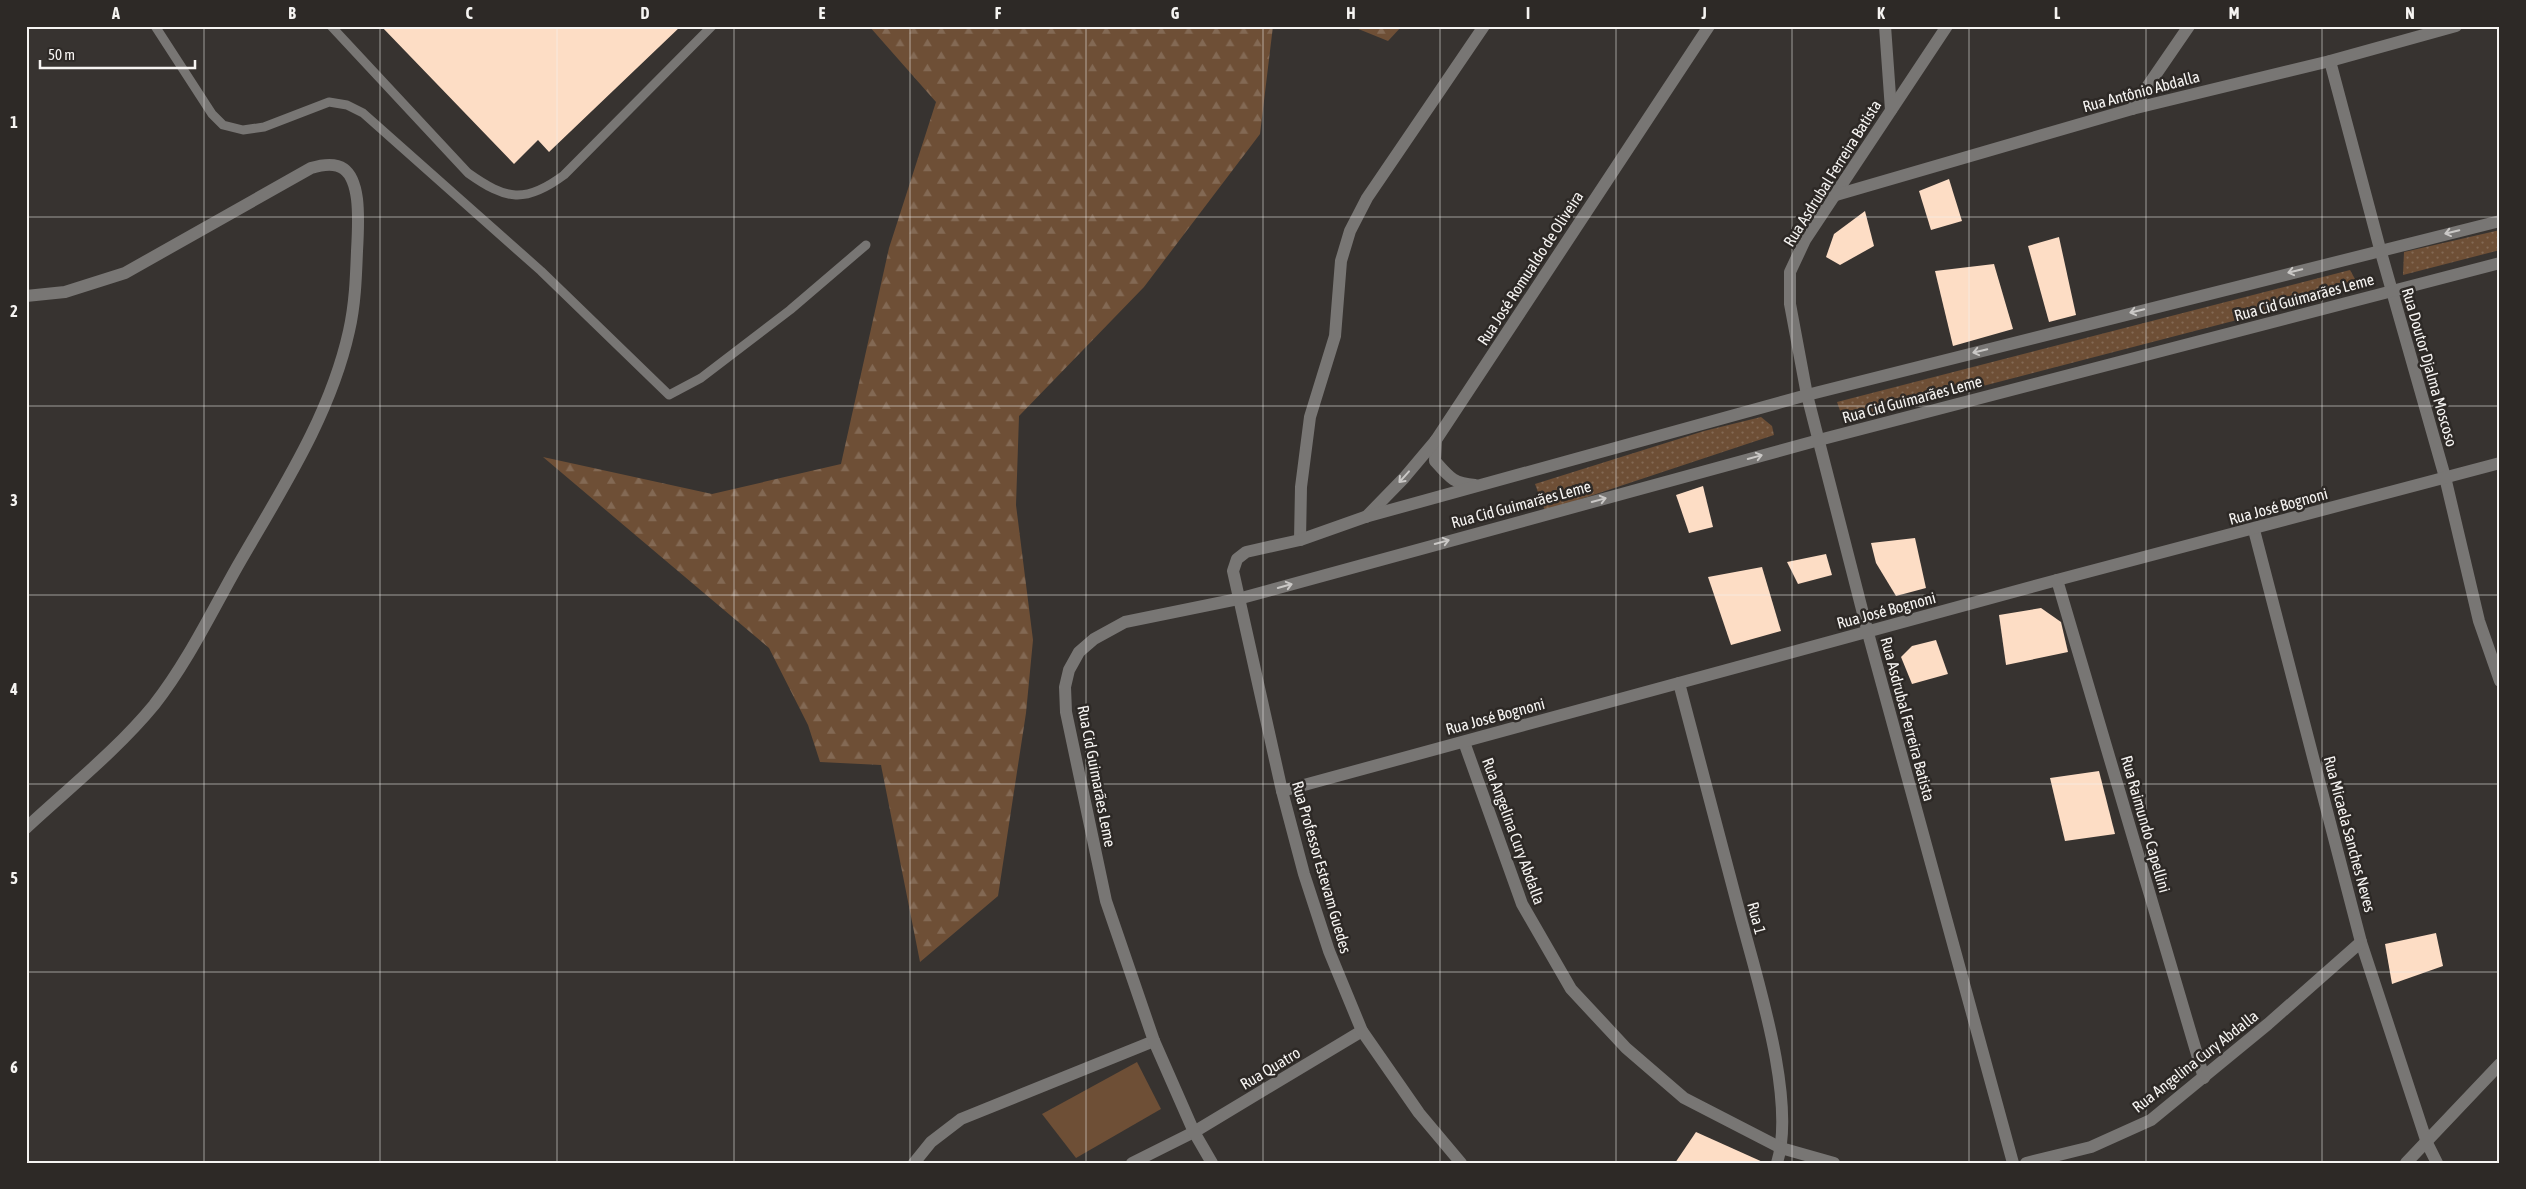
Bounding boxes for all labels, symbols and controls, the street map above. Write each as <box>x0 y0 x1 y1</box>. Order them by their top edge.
text: A <box>111 4 120 22</box>
text: B <box>288 4 296 22</box>
text: C <box>465 4 473 22</box>
text: D <box>641 4 650 22</box>
text: E <box>819 4 826 22</box>
text: F <box>995 4 1002 22</box>
text: G <box>1171 4 1180 22</box>
text: H <box>1346 4 1356 22</box>
text: I <box>1526 4 1530 22</box>
text: J <box>1700 4 1707 22</box>
text: K <box>1877 4 1885 22</box>
text: L <box>2054 4 2061 22</box>
text: M <box>2229 4 2239 22</box>
text: N <box>2405 4 2415 22</box>
scale bar <box>40 38 195 70</box>
text: 50 m <box>48 46 75 63</box>
street label: Rua Antônio Abdalla <box>2080 67 2202 115</box>
street label: Rua Asdrubal Ferreira Batista <box>1780 97 1884 249</box>
text: 1 <box>10 113 18 131</box>
street label: Rua José Romualdo de Oliveira <box>1473 188 1587 348</box>
one-way arrow <box>2445 228 2461 237</box>
one-way arrow <box>2287 267 2303 276</box>
street label: Rua Cid Guimarães Leme <box>2232 270 2376 324</box>
street label: Rua Doutor Djalma Moscoso <box>2398 285 2461 449</box>
text: 2 <box>10 302 18 320</box>
one-way arrow <box>2130 307 2146 316</box>
one-way arrow <box>1972 347 1988 356</box>
street label: Rua Cid Guimarães Leme <box>1840 372 1984 426</box>
one-way arrow <box>1747 452 1763 461</box>
one-way arrow <box>1398 471 1410 484</box>
street label: Rua Cid Guimarães Leme <box>1449 477 1593 531</box>
street label: Rua José Bognoni <box>2226 484 2330 529</box>
text: 3 <box>10 491 18 509</box>
one-way arrow <box>1590 494 1606 504</box>
one-way arrow <box>1433 537 1449 547</box>
one-way arrow <box>1277 581 1293 590</box>
street label: Rua José Bognoni <box>1834 588 1938 633</box>
street label: Rua Asdrubal Ferreira Batista <box>1877 635 1939 803</box>
text: 4 <box>9 680 18 698</box>
street label: Rua José Bognoni <box>1443 694 1547 739</box>
street label: Rua Cid Guimarães Leme <box>1074 704 1120 848</box>
street label: Rua Raimundo Capellini <box>2117 753 2174 895</box>
street label: Rua Micaela Sanches Neves <box>2320 754 2380 914</box>
street label: Rua Angelina Cury Abdalla <box>1478 755 1549 907</box>
street label: Rua Professor Estevam Guedes <box>1289 779 1355 956</box>
text: 5 <box>10 869 18 887</box>
street label: Rua 1 <box>1744 900 1770 936</box>
street label: Rua Angelina Cury Abdalla <box>2128 1006 2262 1117</box>
street label: Rua Quatro <box>1237 1043 1303 1093</box>
text: 6 <box>10 1058 18 1076</box>

